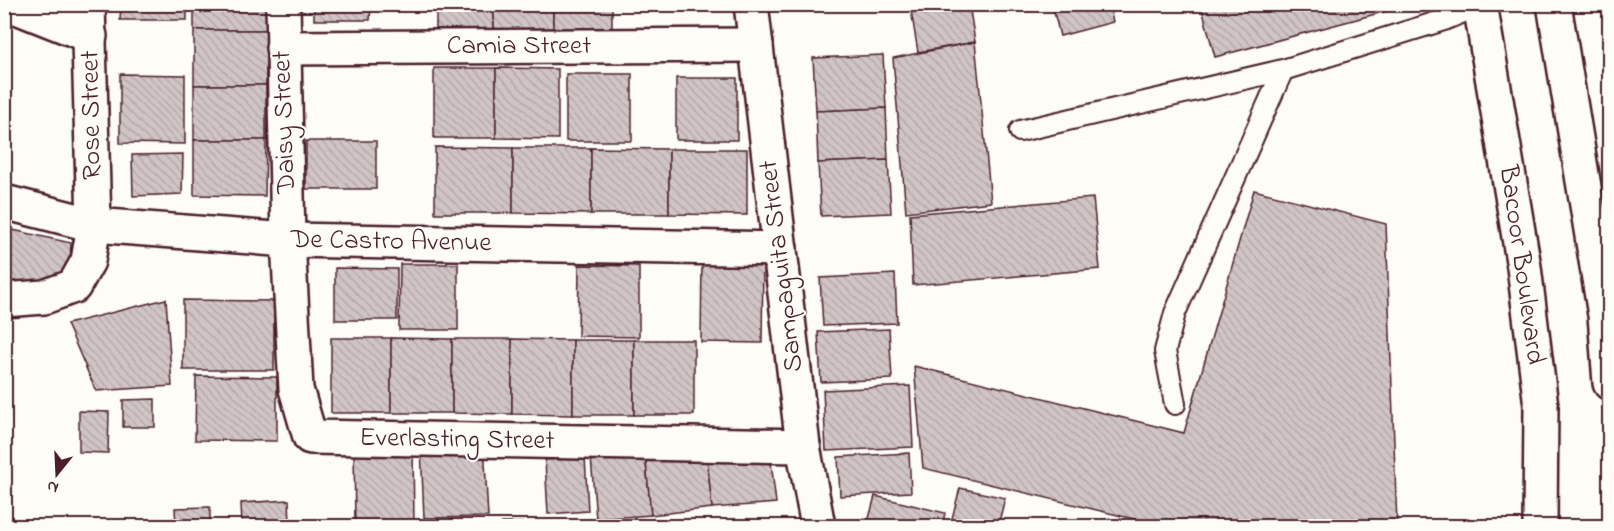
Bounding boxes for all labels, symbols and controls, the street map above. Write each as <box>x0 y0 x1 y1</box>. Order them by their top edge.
street label: Camia Street <box>447 27 591 66</box>
street label: Rose Street <box>71 50 113 180</box>
street label: Daisy Street <box>263 50 307 195</box>
street label: Sampaguita Street <box>750 158 814 374</box>
street label: Bacoor Boulevard <box>1488 162 1554 367</box>
street label: De Castro Avenue <box>289 221 493 263</box>
street label: Everlasting Street <box>359 419 555 461</box>
north arrow <box>27 444 87 504</box>
text: N <box>44 473 62 499</box>

